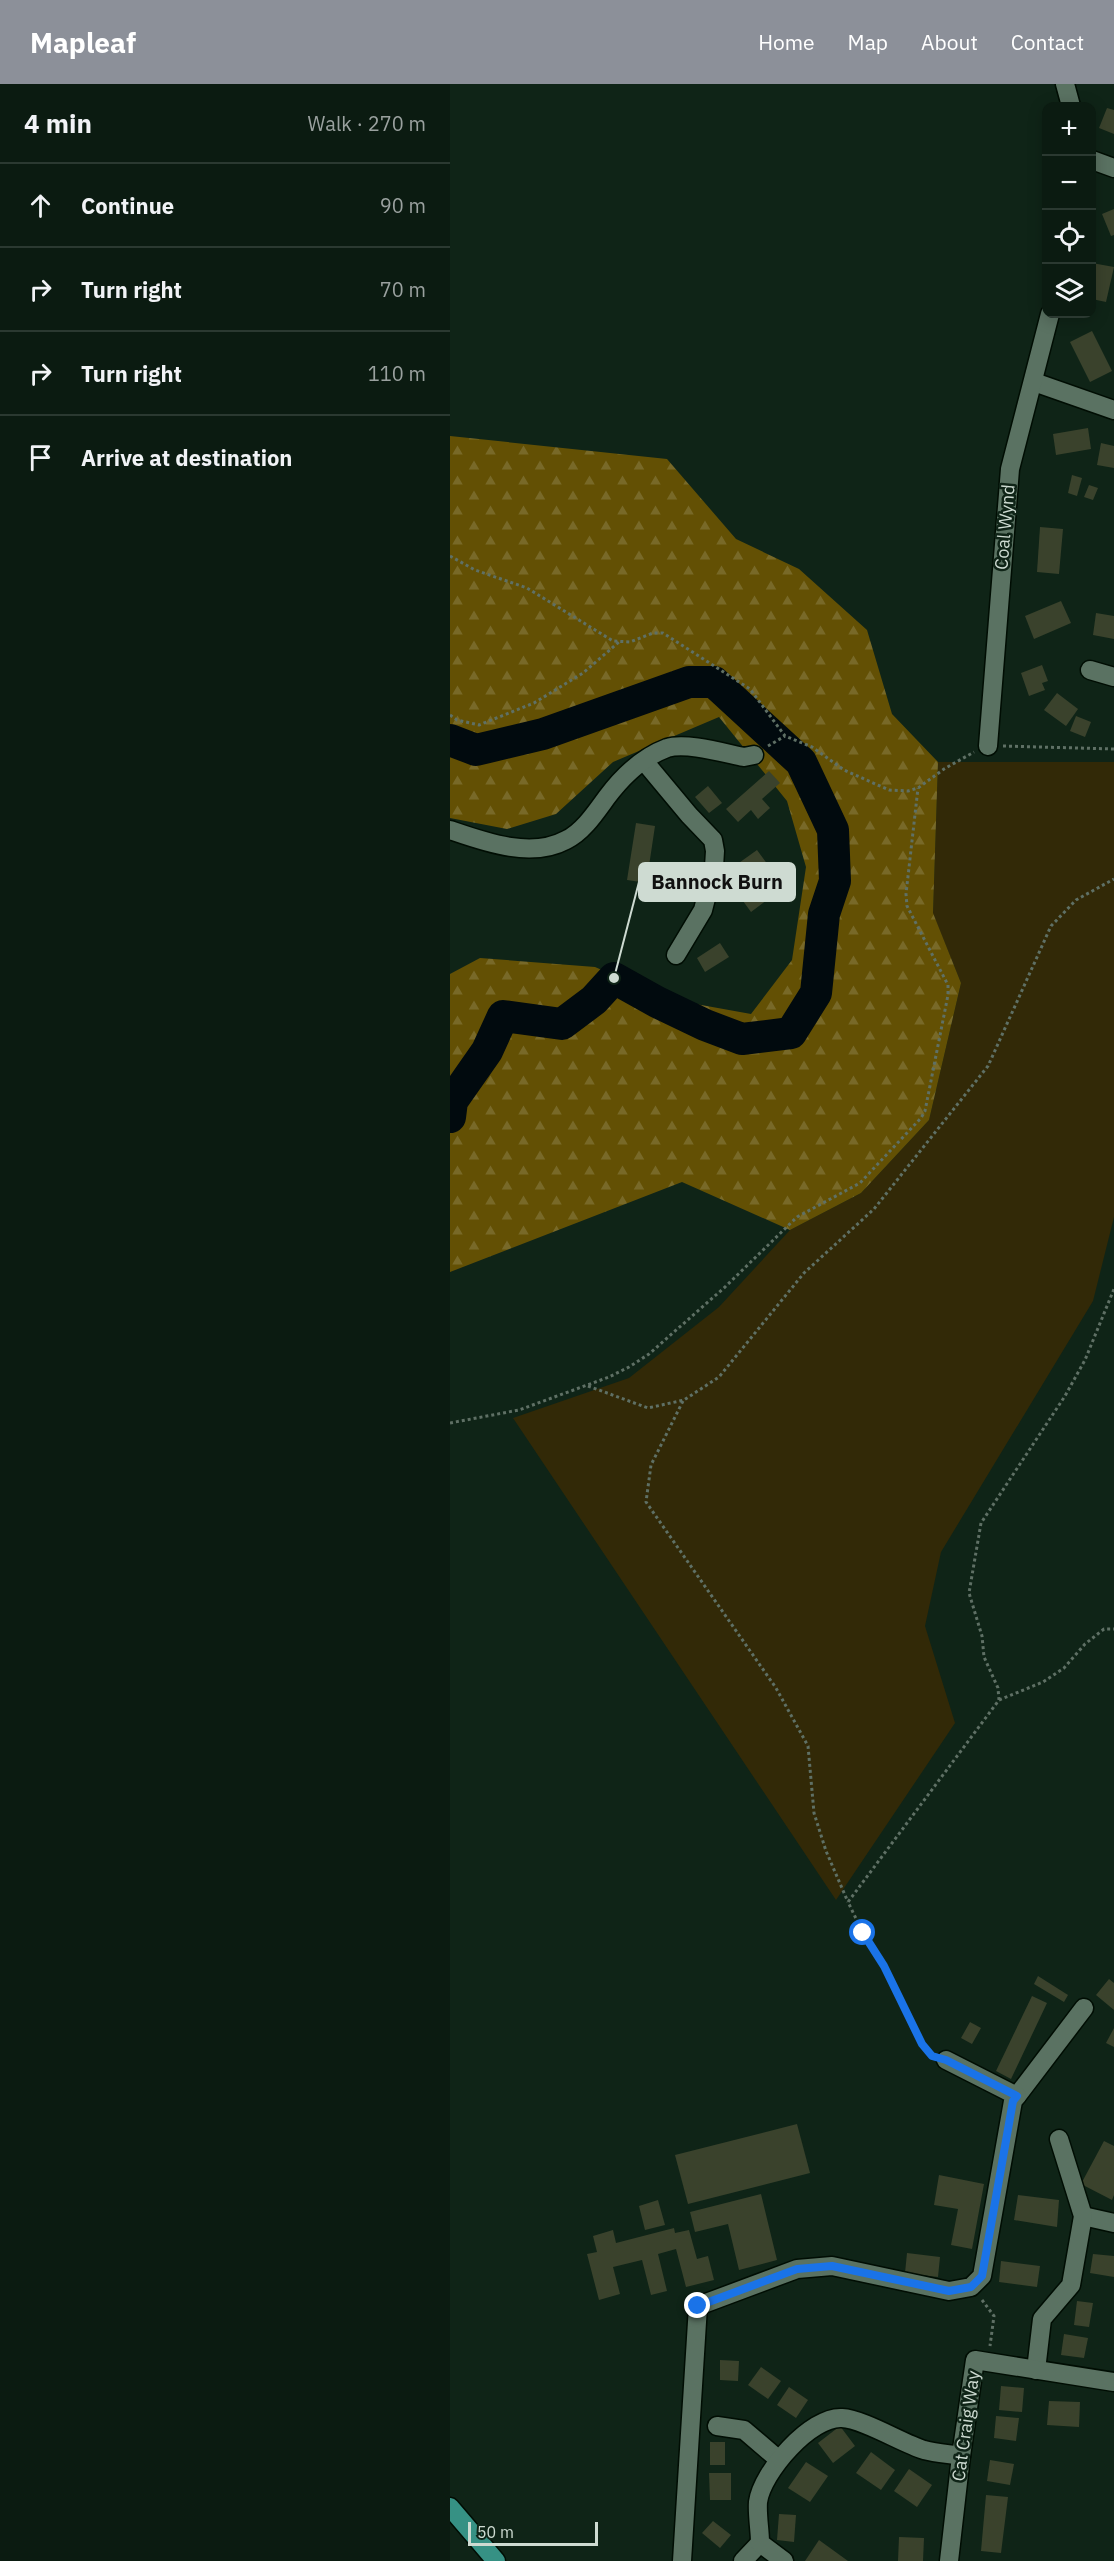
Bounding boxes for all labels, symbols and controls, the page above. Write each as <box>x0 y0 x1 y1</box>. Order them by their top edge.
text: Mapleaf <box>30 24 136 61</box>
text: Home <box>758 28 815 56</box>
text: Map <box>848 28 888 56</box>
text: About <box>921 28 978 56</box>
text: Contact <box>1011 28 1084 56</box>
map controls <box>1042 102 1096 318</box>
button: + <box>1042 102 1096 156</box>
text: 4 min <box>24 106 92 140</box>
text: Walk · 270 m <box>308 110 426 137</box>
button: − <box>1042 156 1096 210</box>
icon: ahead <box>24 189 57 222</box>
text: Continue <box>81 191 174 220</box>
text: 90 m <box>380 192 426 219</box>
button: locate <box>1042 210 1096 264</box>
button: layers <box>1042 264 1096 318</box>
icon: right <box>24 273 57 306</box>
text: Turn right <box>81 275 182 304</box>
text: 70 m <box>380 276 426 303</box>
icon: right <box>24 357 57 390</box>
text: Turn right <box>81 359 182 388</box>
text: 110 m <box>368 360 426 387</box>
icon: arrive <box>24 441 57 474</box>
text: Arrive at destination <box>81 443 292 472</box>
street label: Coal Wynd <box>989 483 1020 571</box>
callout: Bannock Burn <box>639 863 795 901</box>
text: Bannock Burn <box>651 868 783 895</box>
route start <box>849 1919 875 1945</box>
route end <box>684 2292 710 2318</box>
street label: Cat Craig Way <box>946 2369 985 2483</box>
scale bar <box>468 2519 598 2546</box>
text: 50 m <box>477 2522 514 2542</box>

